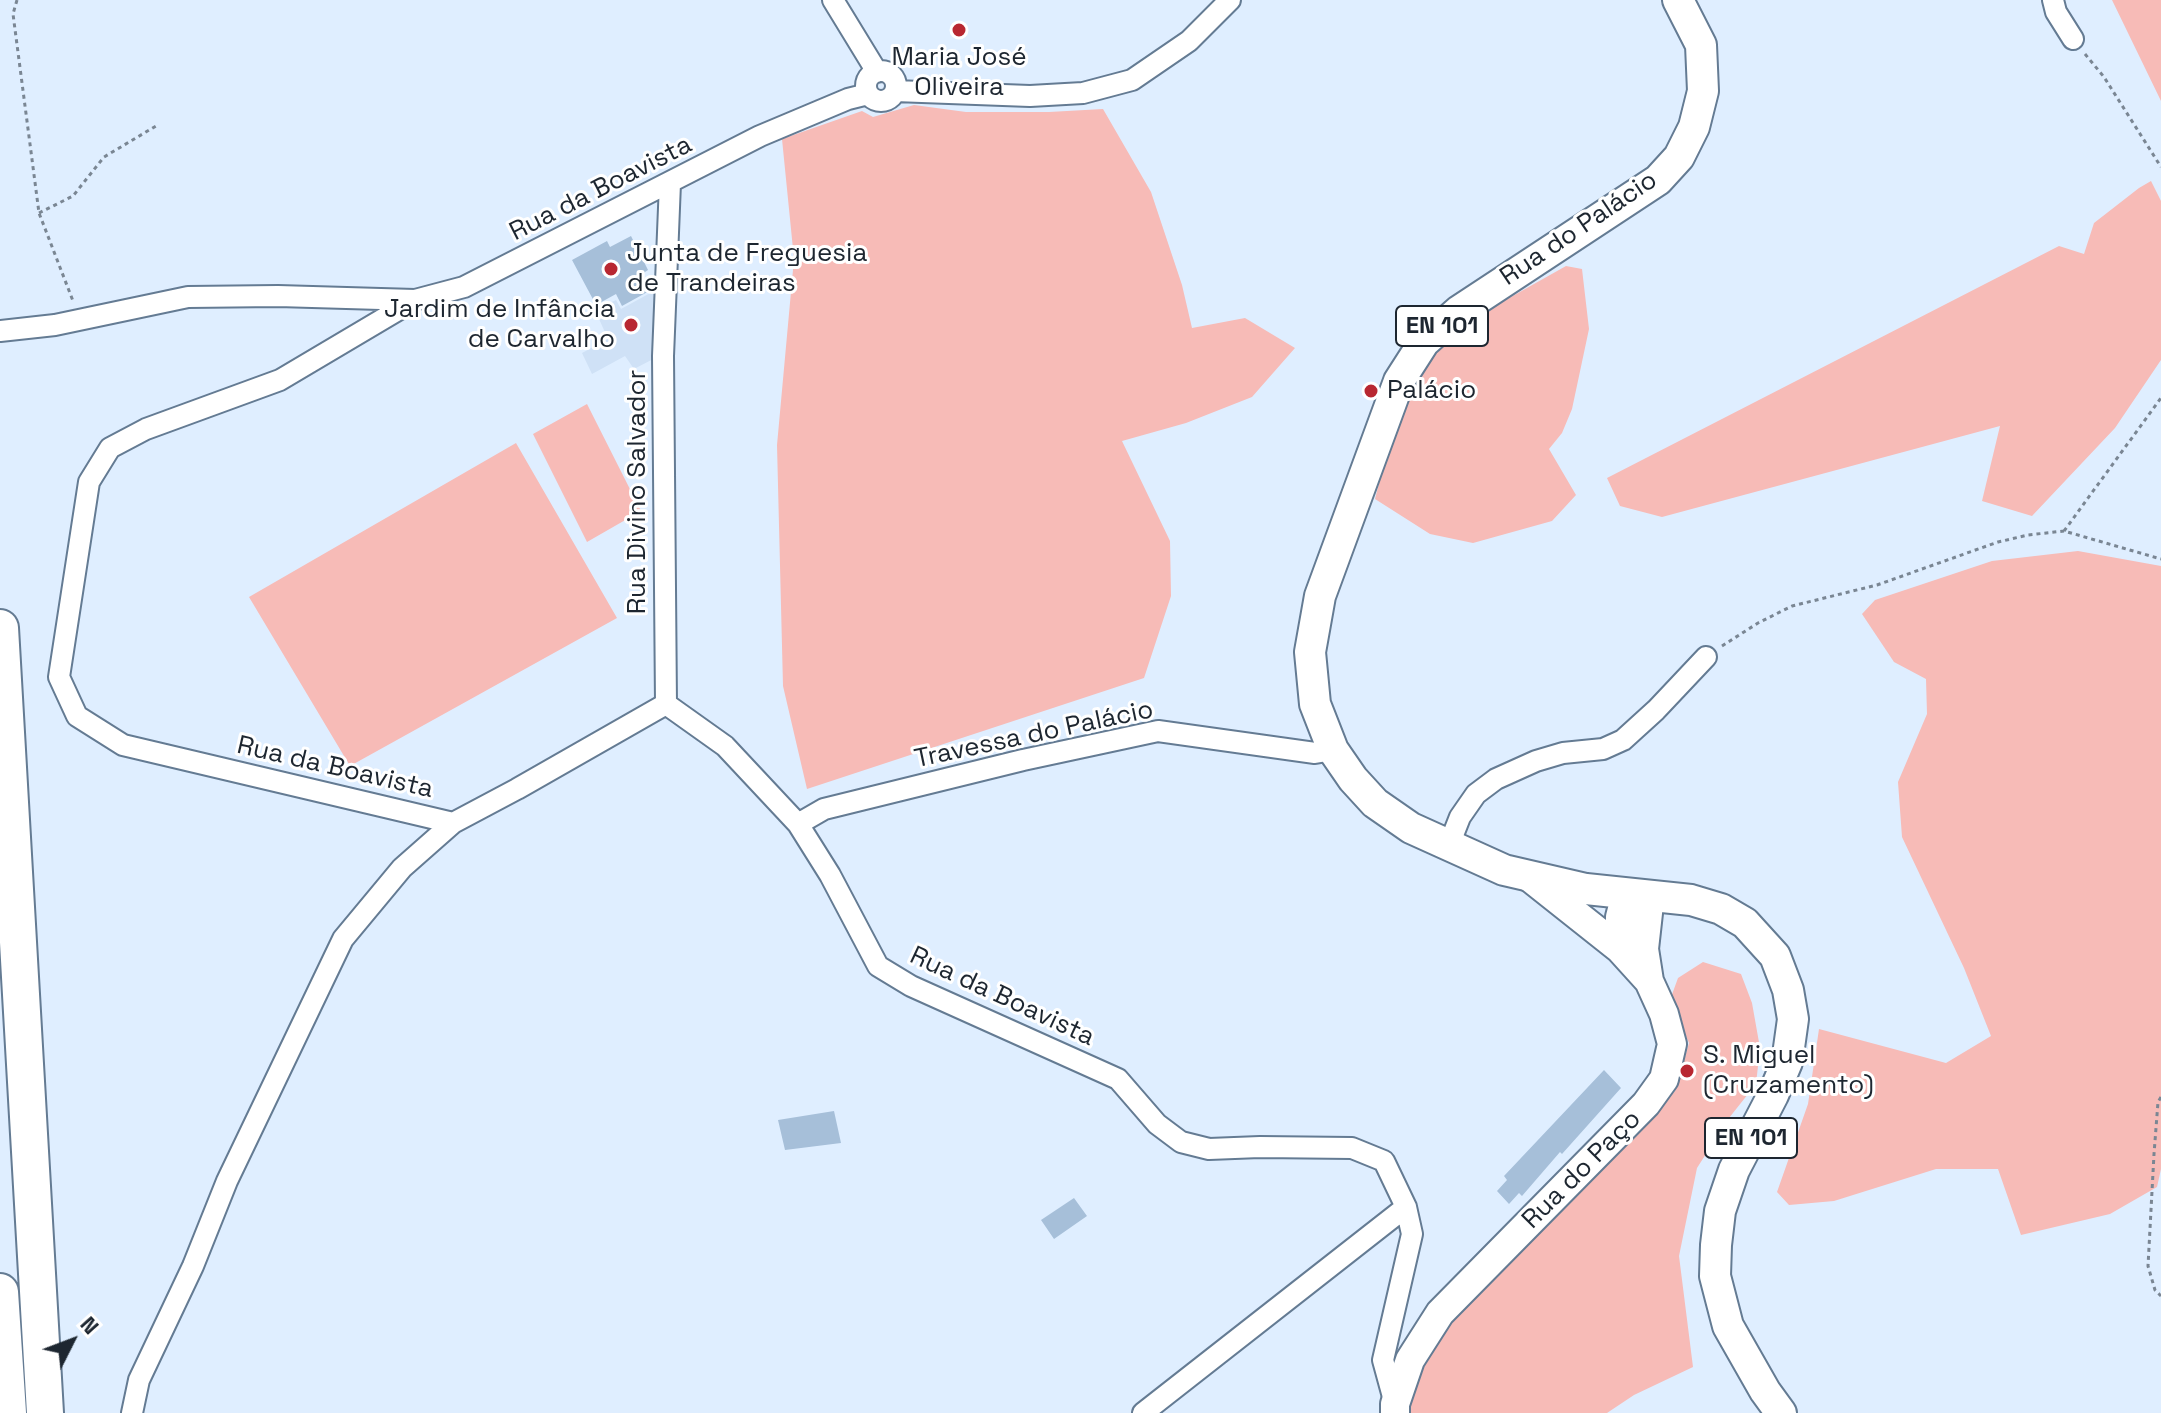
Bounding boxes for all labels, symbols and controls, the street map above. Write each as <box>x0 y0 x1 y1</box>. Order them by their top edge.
marker: Maria José Oliveira <box>950 21 968 39</box>
place label: Maria José Oliveira <box>891 42 1027 104</box>
street label: Rua da Boavista <box>505 130 697 248</box>
street label: Rua do Palácio <box>1495 165 1663 293</box>
place label: Junta de Freguesia de Trandeiras <box>627 238 867 300</box>
marker: Junta de Freguesia de Trandeiras <box>602 260 620 278</box>
place label: Jardim de Infância de Carvalho <box>384 294 615 356</box>
road number: EN 101 <box>1396 306 1488 346</box>
marker: Jardim de Infância de Carvalho <box>622 316 640 334</box>
street label: Rua Divino Salvador <box>622 370 654 614</box>
place label: Palácio <box>1387 375 1476 407</box>
marker: Palácio <box>1362 382 1380 400</box>
street label: Travessa do Palácio <box>912 694 1156 776</box>
street label: Rua da Boavista <box>234 730 436 806</box>
street label: Rua da Boavista <box>905 941 1099 1053</box>
place label: S. Miguel (Cruzamento) <box>1703 1040 1874 1102</box>
marker: S. Miguel (Cruzamento) <box>1678 1062 1696 1080</box>
street label: Rua do Paço <box>1516 1104 1648 1236</box>
road number: EN 101 <box>1705 1118 1797 1158</box>
north arrow <box>32 1301 112 1381</box>
text: N <box>74 1310 105 1340</box>

